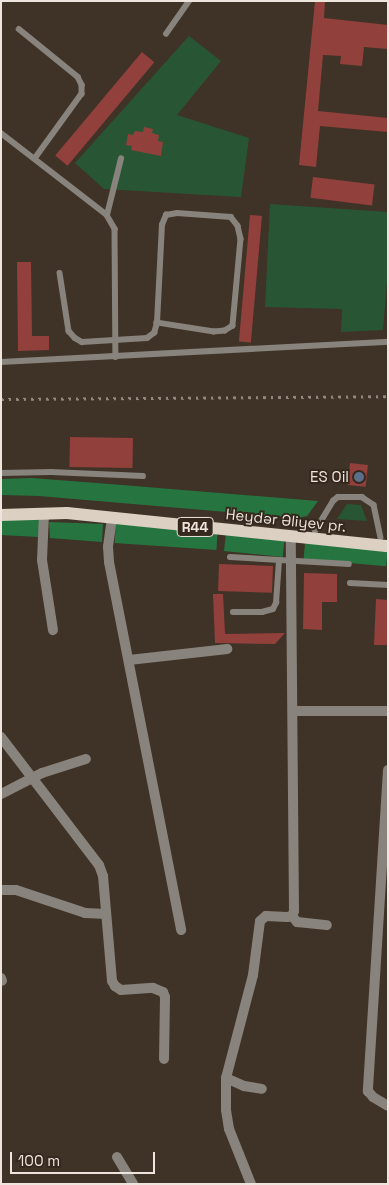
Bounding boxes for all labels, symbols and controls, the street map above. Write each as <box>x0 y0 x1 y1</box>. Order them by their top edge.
place label: ES Oil <box>310 468 349 486</box>
marker: ES Oil <box>353 471 365 483</box>
street label: Heydər Əliyev pr. <box>225 505 347 535</box>
road number: R44 <box>176 516 214 538</box>
scale bar <box>12 1142 158 1174</box>
text: 100 m <box>18 1151 60 1170</box>

